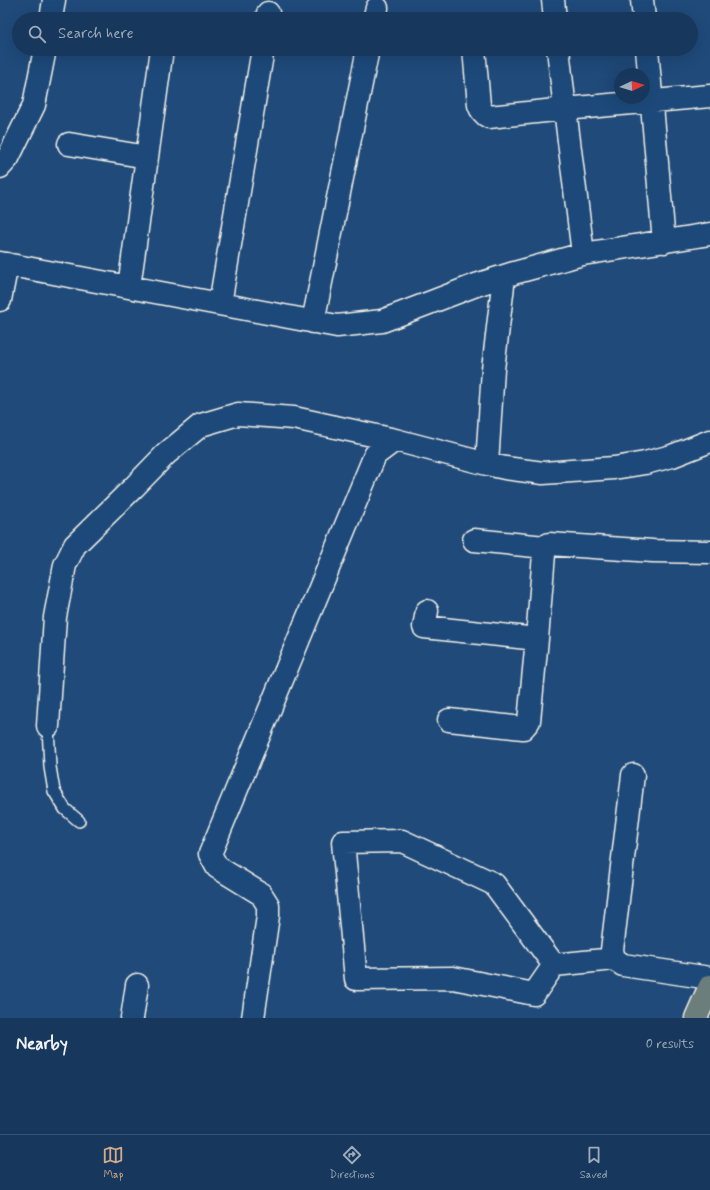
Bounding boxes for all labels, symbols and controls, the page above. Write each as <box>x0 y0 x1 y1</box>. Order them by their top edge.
search box <box>12 12 698 56</box>
icon: search <box>26 23 48 45</box>
text: Search here <box>58 24 134 44</box>
north arrow <box>614 68 650 104</box>
text: Nearby <box>16 1033 68 1055</box>
text: 0 results <box>646 1036 694 1053</box>
tab: Map <box>102 1144 124 1182</box>
tab: Directions <box>329 1144 375 1182</box>
tab: Saved <box>580 1144 607 1182</box>

